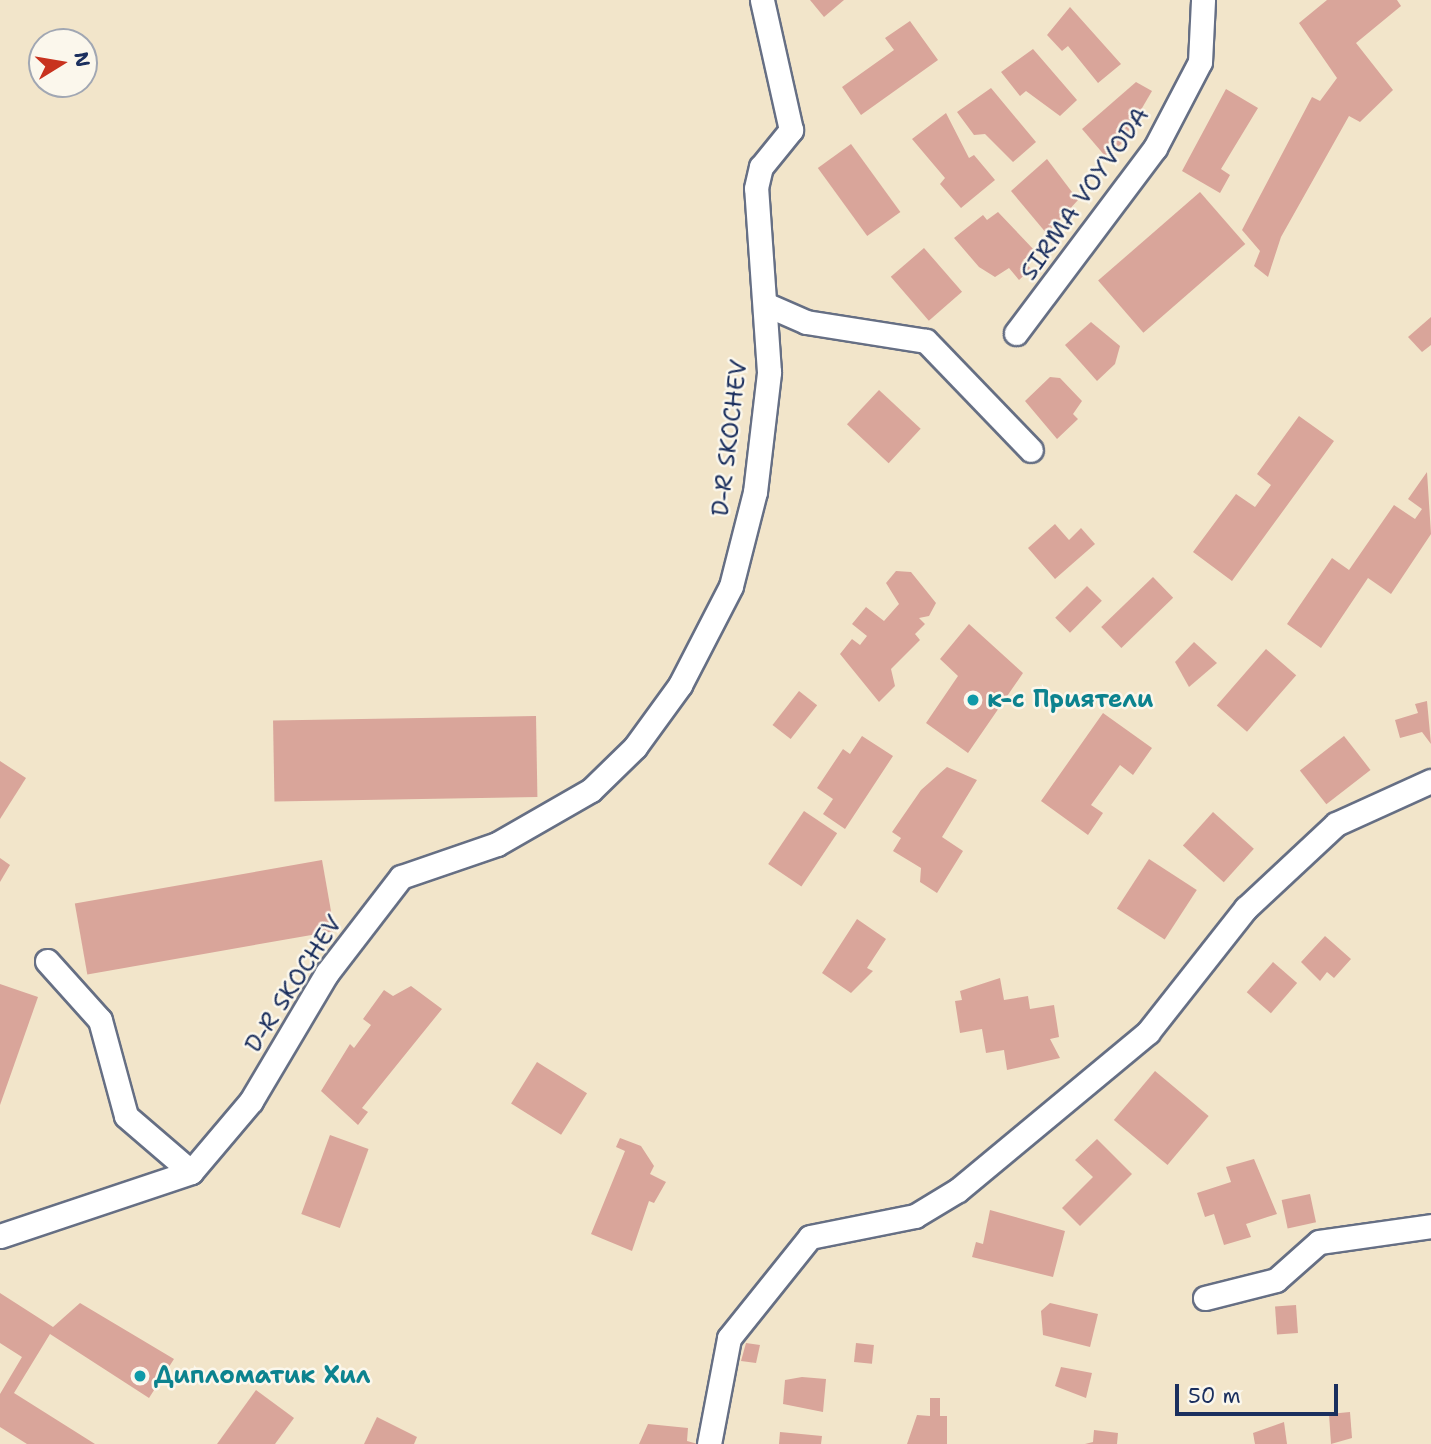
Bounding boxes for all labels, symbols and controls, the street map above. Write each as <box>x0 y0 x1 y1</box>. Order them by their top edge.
north arrow <box>28 28 98 98</box>
text: N <box>68 50 96 69</box>
street label: SIRMA VOYVODA <box>1015 102 1155 286</box>
street label: D-R SKOCHEV <box>706 358 754 518</box>
place label: к-с Приятели <box>987 686 1153 714</box>
marker: к-с Приятели <box>965 692 981 708</box>
street label: D-R SKOCHEV <box>239 910 349 1058</box>
place label: Дипломатик Хил <box>154 1362 370 1390</box>
marker: Дипломатик Хил <box>132 1368 148 1384</box>
scale bar <box>1179 1370 1342 1414</box>
text: 50 m <box>1188 1382 1241 1410</box>

